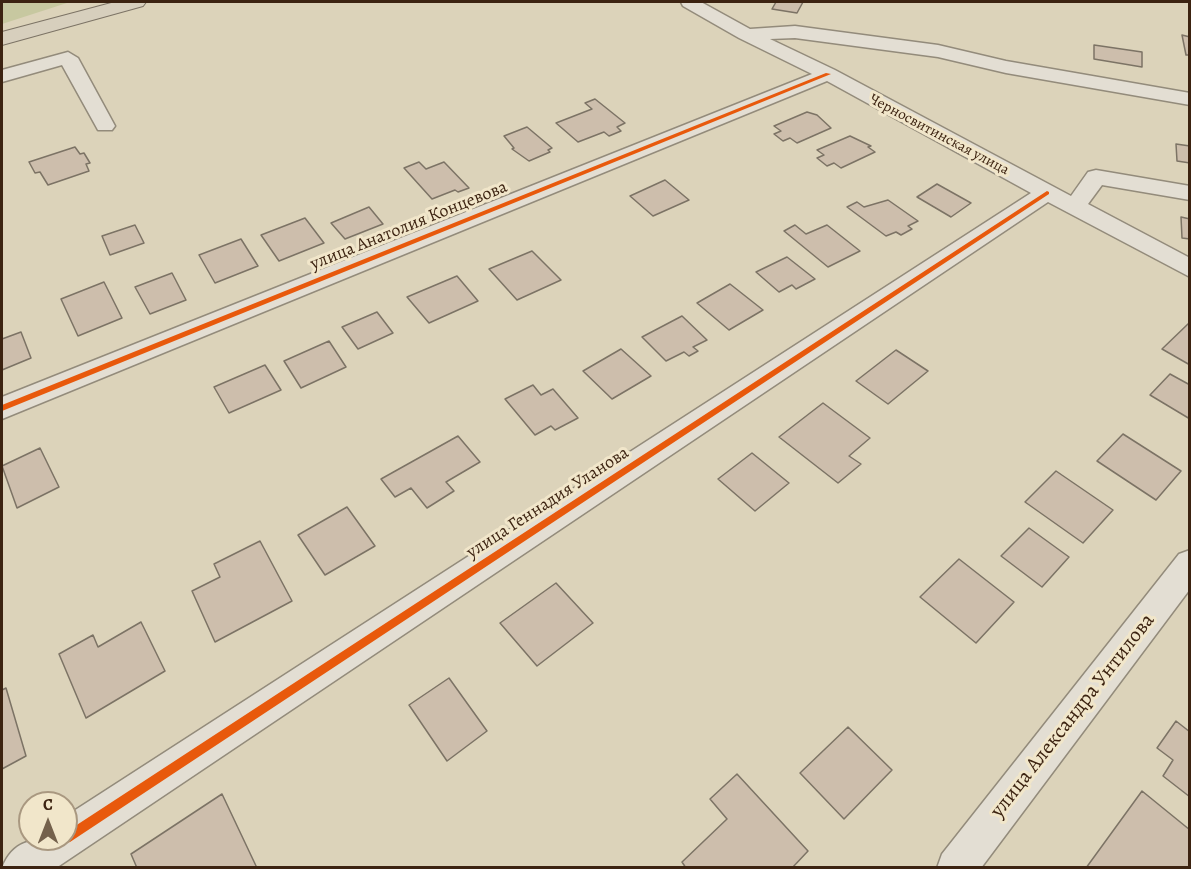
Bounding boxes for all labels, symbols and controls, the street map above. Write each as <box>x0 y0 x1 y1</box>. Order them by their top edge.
street label: Черносвитинская улица <box>866 91 1012 179</box>
street label: улица Анатолия Концевова <box>307 177 511 275</box>
street label: улица Геннадия Уланова <box>463 442 633 564</box>
street label: улица Александра Унтилова <box>985 609 1161 823</box>
north arrow <box>18 791 78 851</box>
text: С <box>43 794 53 816</box>

